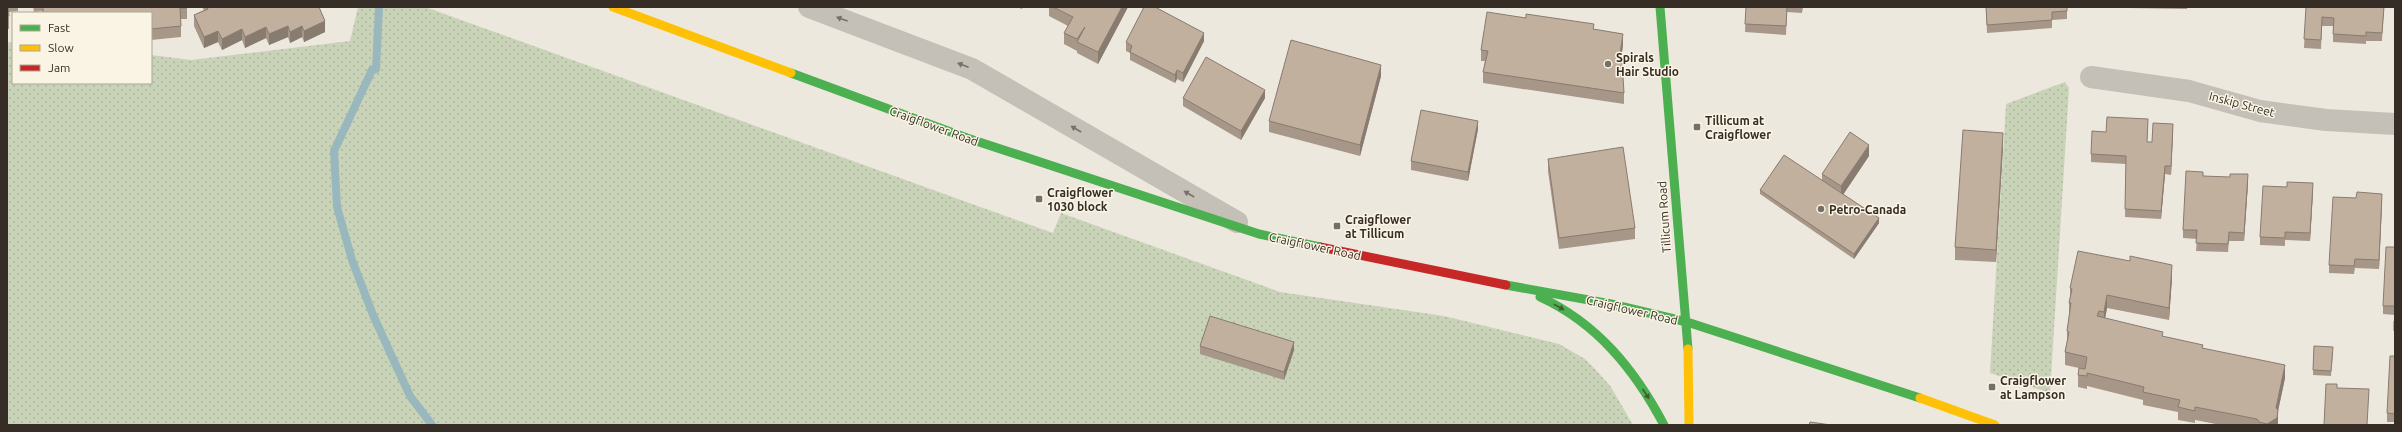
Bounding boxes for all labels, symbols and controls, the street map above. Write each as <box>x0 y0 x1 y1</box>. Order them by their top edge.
legend <box>12 12 152 84</box>
one-way arrow <box>835 15 847 21</box>
text: Fast <box>48 21 70 34</box>
text: Slow <box>48 41 74 54</box>
place label: Spirals Hair Studio <box>1616 51 1679 78</box>
marker: Spirals Hair Studio <box>1603 59 1613 69</box>
text: Jam <box>48 61 70 74</box>
one-way arrow <box>957 61 969 67</box>
street label: Inskip Street <box>2208 89 2276 119</box>
street label: Craigflower Road <box>888 104 980 148</box>
place label: Tillicum at Craigflower <box>1705 114 1771 141</box>
marker: Tillicum at Craigflower <box>1692 122 1702 132</box>
one-way arrow <box>1070 125 1082 132</box>
street label: Tillicum Road <box>1655 181 1673 253</box>
place label: Craigflower 1030 block <box>1047 186 1113 213</box>
one-way arrow <box>1183 190 1195 197</box>
marker: Craigflower 1030 block <box>1034 194 1044 204</box>
place label: Petro-Canada <box>1829 203 1906 216</box>
marker: Petro-Canada <box>1816 204 1826 214</box>
place label: Craigflower at Tillicum <box>1345 213 1411 240</box>
marker: Craigflower at Tillicum <box>1332 221 1342 231</box>
street label: Craigflower Road <box>1268 230 1362 262</box>
street label: Craigflower Road <box>1585 293 1679 327</box>
one-way arrow <box>1553 303 1565 310</box>
place label: Craigflower at Lampson <box>2000 374 2066 401</box>
marker: Craigflower at Lampson <box>1987 382 1997 392</box>
one-way arrow <box>1642 388 1649 400</box>

